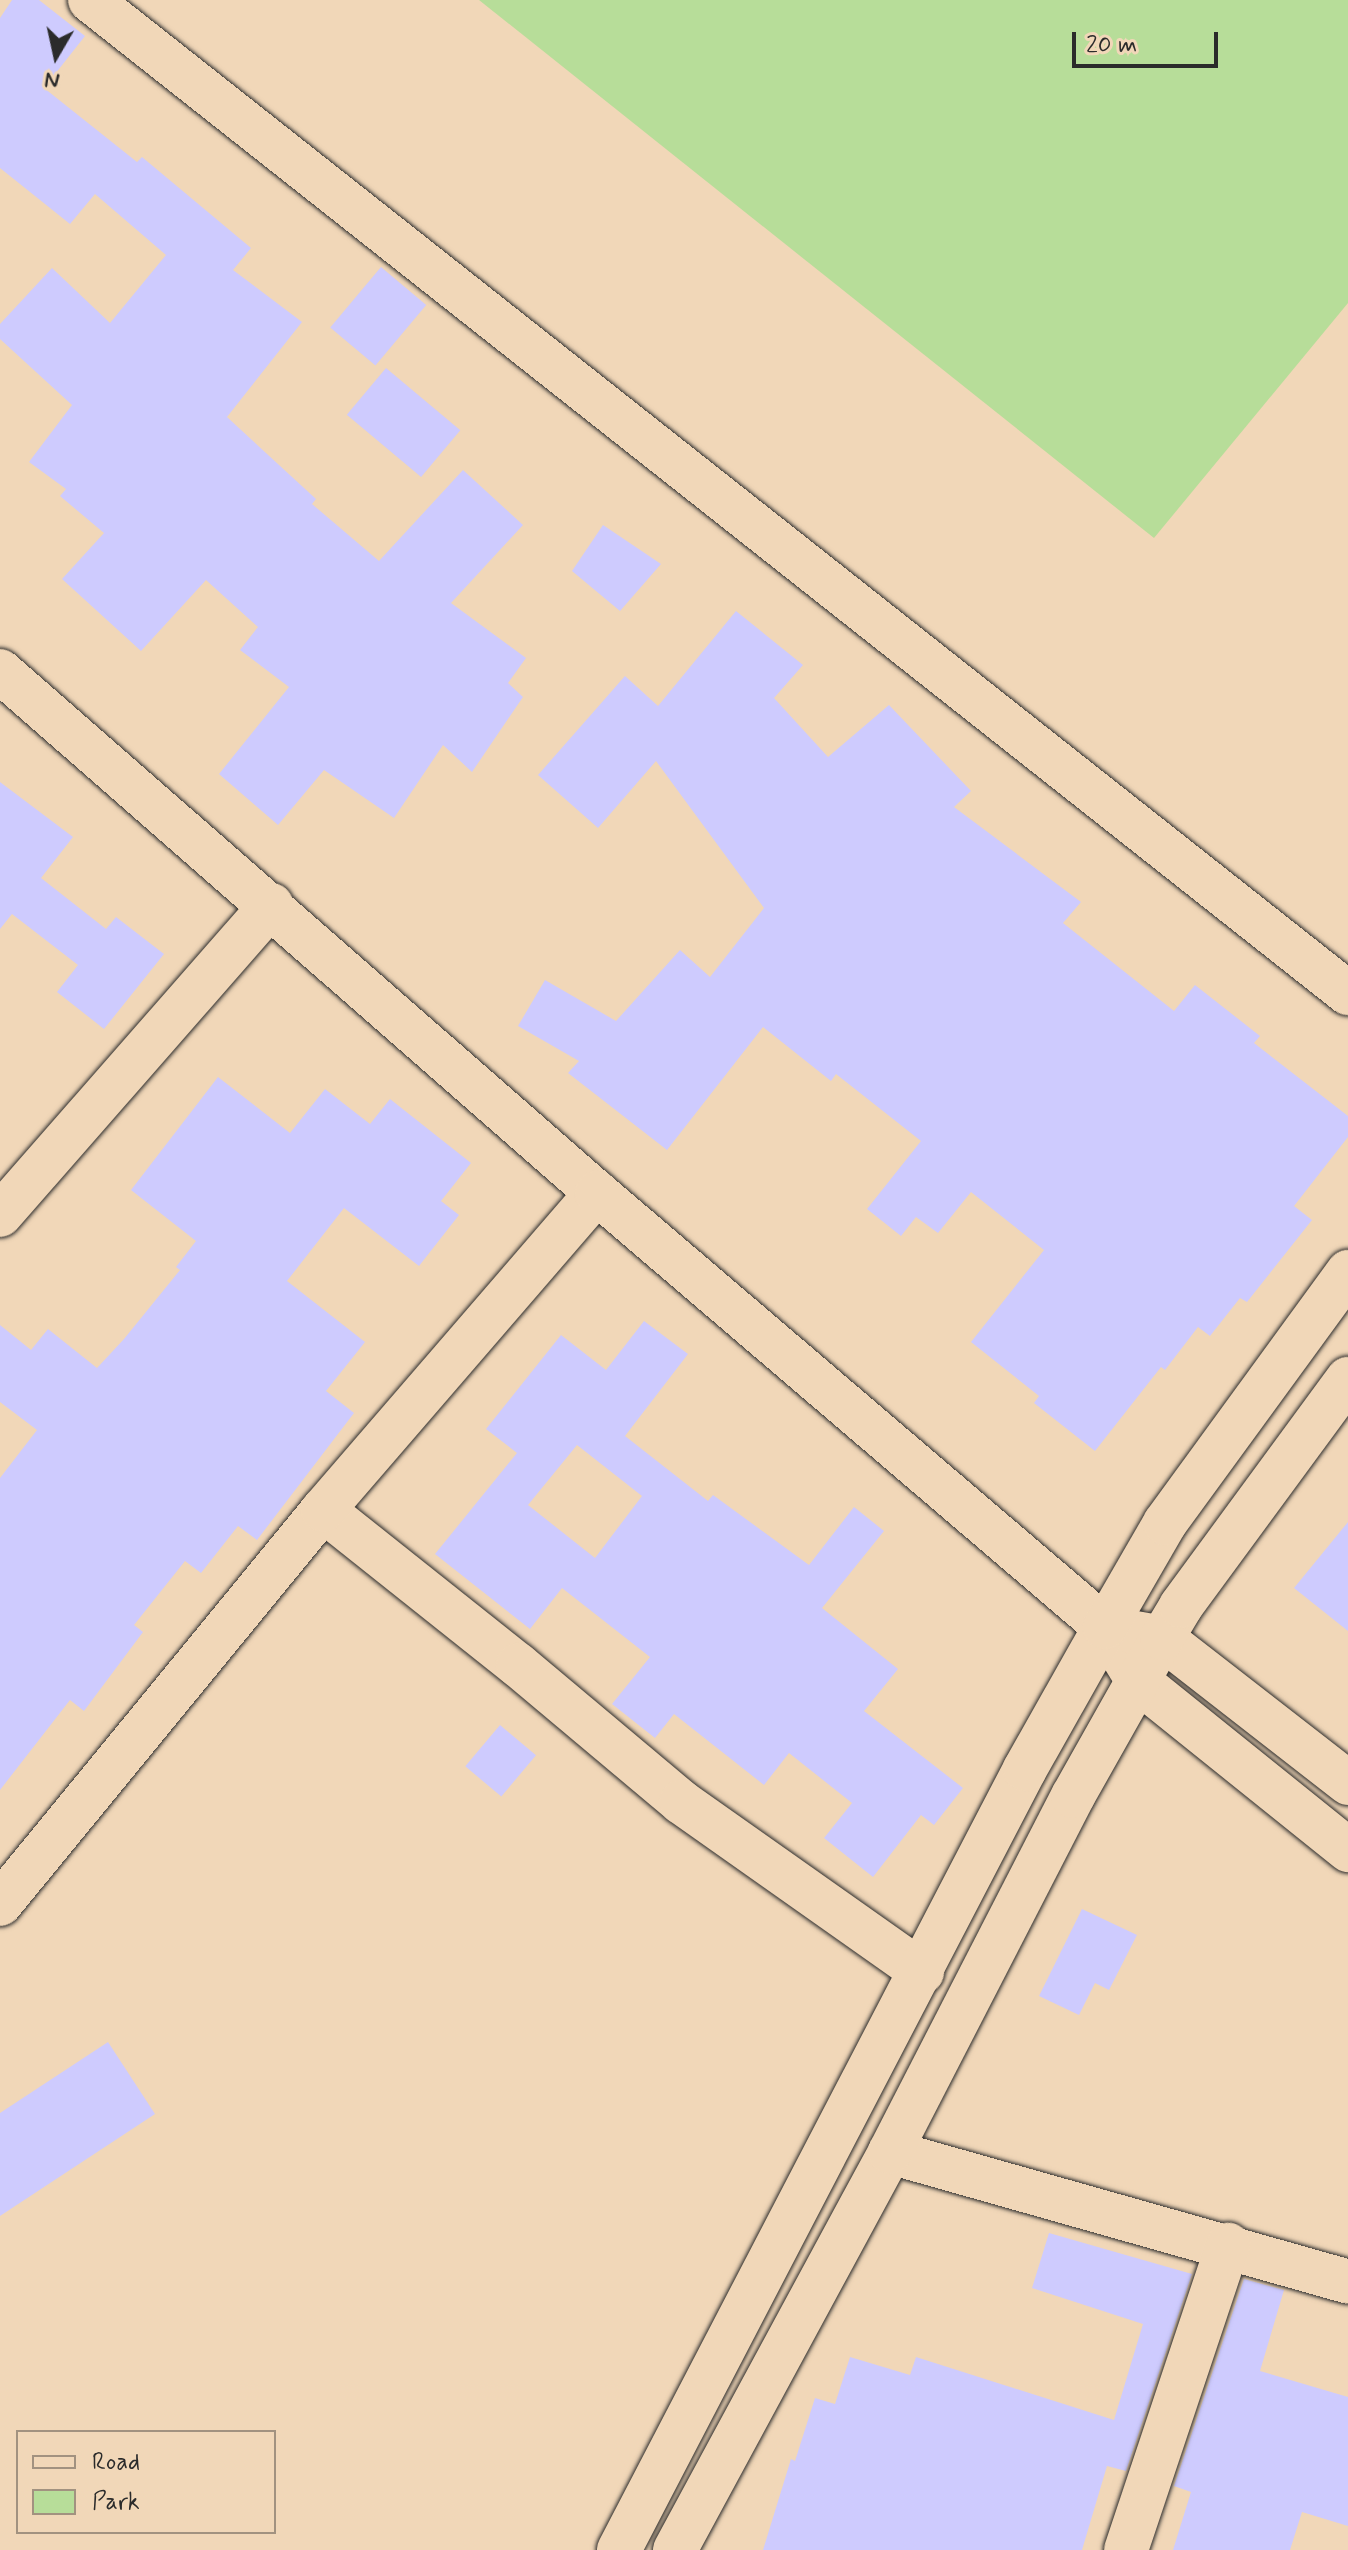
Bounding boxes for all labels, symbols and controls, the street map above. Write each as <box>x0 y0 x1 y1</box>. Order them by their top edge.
north arrow <box>16 16 96 96</box>
scale bar <box>1076 16 1222 66</box>
text: 20 m <box>1086 30 1137 61</box>
text: N <box>43 65 62 95</box>
legend <box>16 2430 276 2534</box>
text: Road <box>92 2447 140 2478</box>
text: Park <box>92 2487 140 2518</box>

